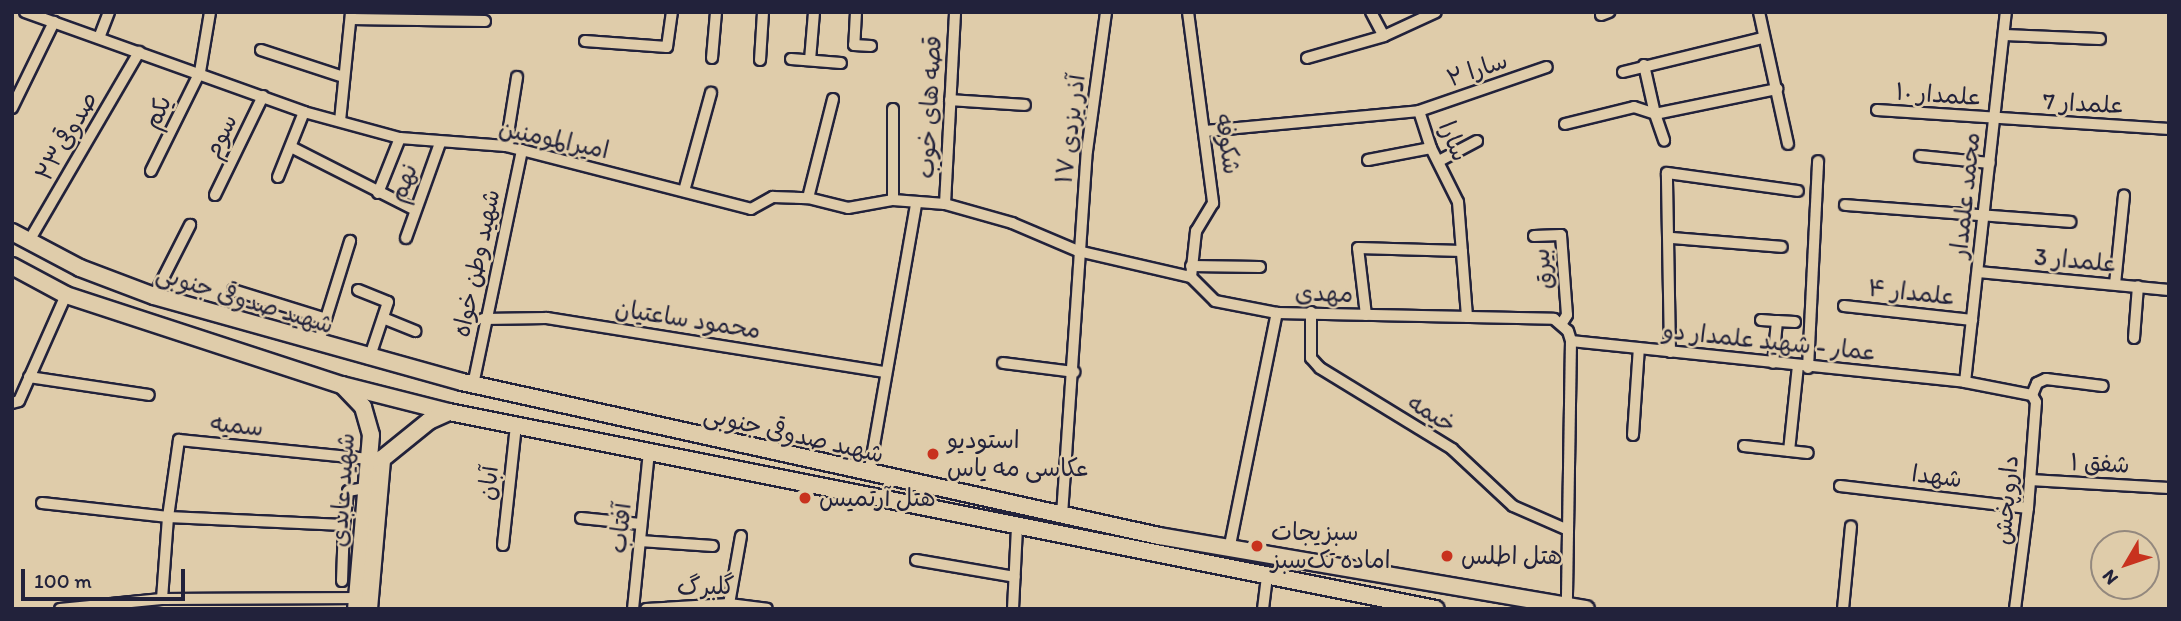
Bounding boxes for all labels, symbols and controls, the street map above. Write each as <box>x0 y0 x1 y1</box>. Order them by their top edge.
street label: قصه های خوب <box>911 35 947 179</box>
street label: سارا ۲ <box>1443 45 1511 93</box>
street label: آذر یزدی ۱۷ <box>1049 73 1091 185</box>
street label: علمدار ۱۰ <box>1895 77 1981 111</box>
street label: صدوقی۲۳ <box>29 86 103 186</box>
street label: علمدار 7 <box>2042 87 2124 119</box>
street label: یکم <box>137 90 177 134</box>
street label: سوم <box>197 109 243 163</box>
street label: شکوفه <box>1210 112 1246 176</box>
street label: امیرالمومنین <box>496 113 612 165</box>
street label: سارا <box>1433 117 1475 165</box>
street label: محمد علمدار <box>1944 131 1986 259</box>
street label: نهم <box>383 160 423 206</box>
street label: شهید وطن خواه <box>446 187 506 339</box>
street label: علمدار 3 <box>2033 242 2117 278</box>
street label: بیرق <box>1526 247 1558 291</box>
street label: شهید صدوقی جنوبی <box>153 258 337 340</box>
street label: علمدار ۴ <box>1866 273 1956 311</box>
street label: مهدی <box>1294 278 1354 308</box>
street label: محمود ساعتیان <box>613 293 763 345</box>
street label: عمار - شهید علمدار دو <box>1662 315 1878 367</box>
street label: خیمه <box>1402 387 1462 439</box>
street label: شهید صدوقی جنوبی <box>701 399 887 469</box>
street label: سمیه <box>209 408 265 442</box>
place label: استودیو عکاسی مه یاس <box>947 426 1089 482</box>
street label: شهید عابدی <box>324 432 360 548</box>
marker: استودیو عکاسی مه یاس <box>925 446 941 462</box>
street label: شفق ۱ <box>2069 447 2131 479</box>
street label: داروپخش <box>1988 454 2024 546</box>
street label: شهدا <box>1910 459 1964 493</box>
street label: آبان <box>472 464 504 502</box>
place label: هتل آرتمیس <box>819 484 936 512</box>
marker: هتل آرتمیس <box>797 490 813 506</box>
street label: آفتاب <box>603 501 637 555</box>
place label: سبزیجات اماده تک‌سبز <box>1271 518 1391 574</box>
north arrow <box>2090 530 2160 600</box>
marker: سبزیجات اماده تک‌سبز <box>1249 538 1265 554</box>
place label: هتل اطلس <box>1461 542 1563 570</box>
marker: هتل اطلس <box>1439 548 1455 564</box>
scale bar <box>24 554 189 598</box>
text: N <box>2097 565 2123 589</box>
text: 100 m <box>34 568 92 593</box>
street label: گلبرگ <box>677 571 735 601</box>

